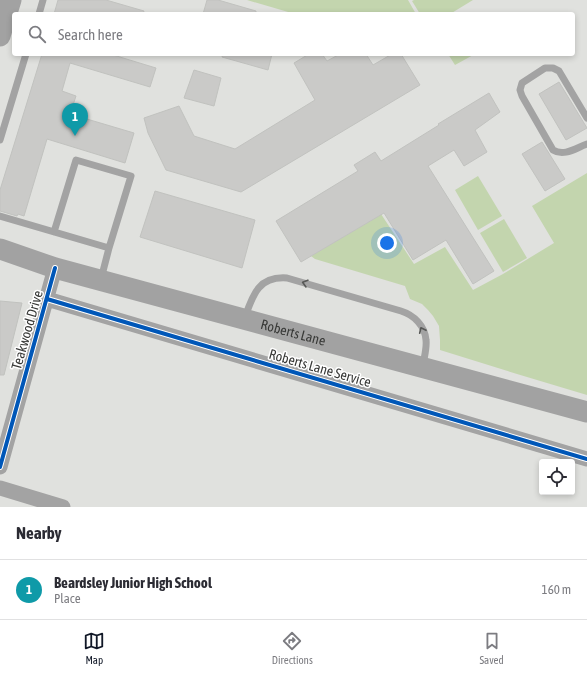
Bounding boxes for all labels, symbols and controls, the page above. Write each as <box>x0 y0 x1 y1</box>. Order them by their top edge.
search box <box>12 12 575 56</box>
icon: search <box>26 23 48 45</box>
text: Search here <box>58 26 123 43</box>
pin: 1 <box>62 103 88 136</box>
your location <box>377 233 397 253</box>
one-way arrow <box>302 279 309 288</box>
street label: Teakwood Drive <box>8 289 46 371</box>
street label: Roberts Lane <box>259 316 327 349</box>
one-way arrow <box>419 326 427 333</box>
street label: Roberts Lane Service <box>267 346 373 390</box>
map controls <box>539 459 575 495</box>
button: locate <box>539 459 575 495</box>
text: Nearby <box>16 523 62 543</box>
text: Beardsley Junior High School <box>54 574 212 591</box>
text: 1 <box>26 582 32 597</box>
text: 160 m <box>542 582 571 597</box>
text: Place <box>54 591 81 606</box>
tab: Map <box>83 630 105 666</box>
tab: Directions <box>272 630 313 666</box>
tab: Saved <box>479 630 504 666</box>

